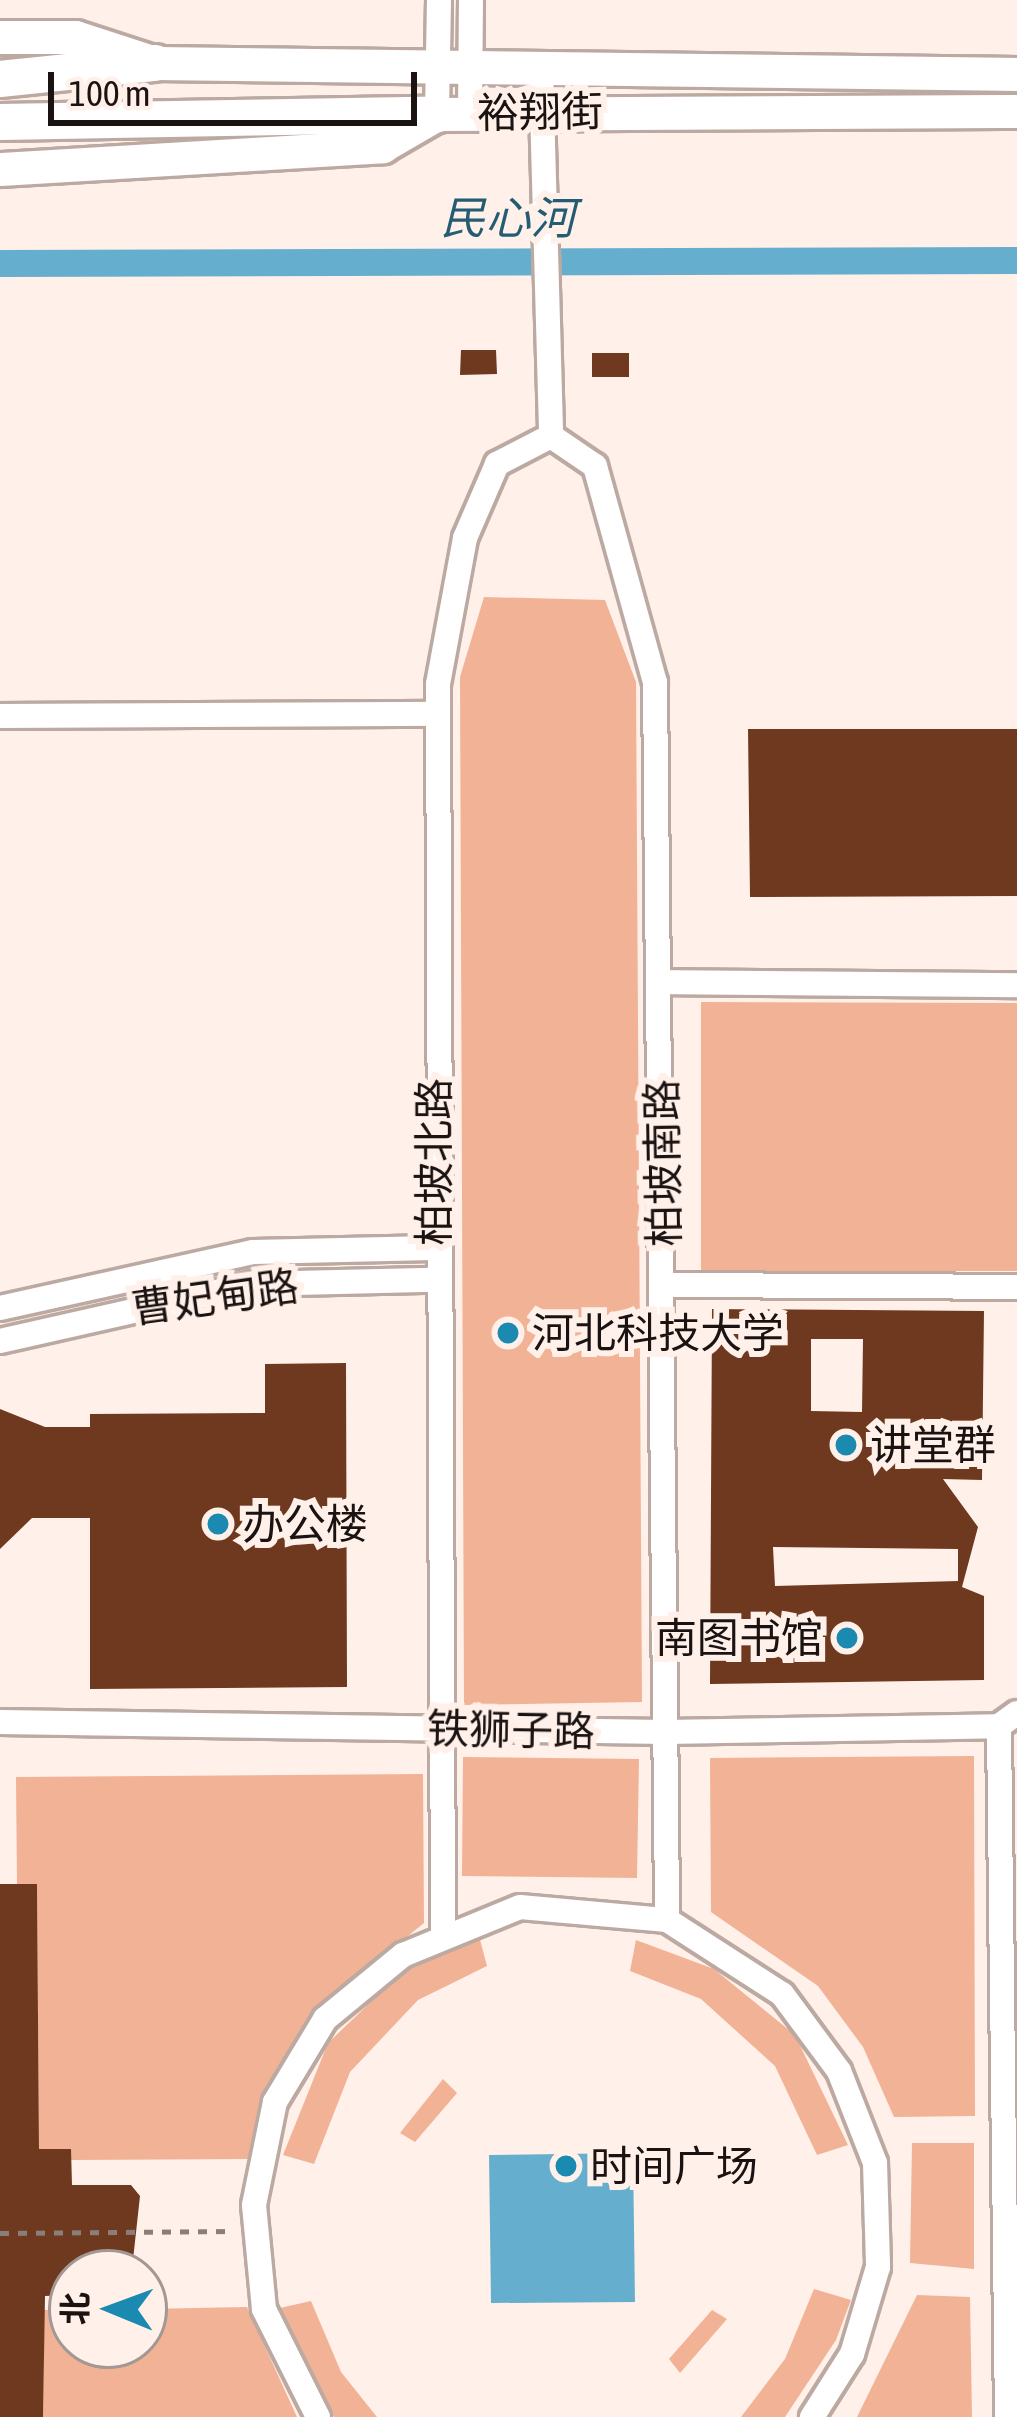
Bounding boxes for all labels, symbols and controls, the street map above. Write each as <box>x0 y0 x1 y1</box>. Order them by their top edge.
scale bar <box>54 48 423 122</box>
text: 100 m <box>69 72 151 114</box>
street label: 裕翔街 <box>477 86 603 138</box>
water label: 民心河 <box>441 192 575 246</box>
street label: 柏坡北路 <box>409 1078 459 1246</box>
street label: 柏坡南路 <box>636 1079 690 1247</box>
street label: 曹妃甸路 <box>128 1260 302 1334</box>
place label: 河北科技大学 <box>532 1308 784 1358</box>
marker: 河北科技大学 <box>495 1320 521 1346</box>
place label: 讲堂群 <box>870 1420 996 1470</box>
marker: 讲堂群 <box>833 1432 859 1458</box>
place label: 办公楼 <box>242 1499 368 1549</box>
marker: 办公楼 <box>205 1511 231 1537</box>
place label: 南图书馆 <box>655 1613 823 1663</box>
marker: 南图书馆 <box>834 1625 860 1651</box>
street label: 铁狮子路 <box>427 1703 595 1757</box>
place label: 时间广场 <box>590 2141 758 2191</box>
marker: 时间广场 <box>553 2153 579 2179</box>
north arrow <box>48 2249 168 2369</box>
text: 北 <box>56 2292 94 2325</box>

